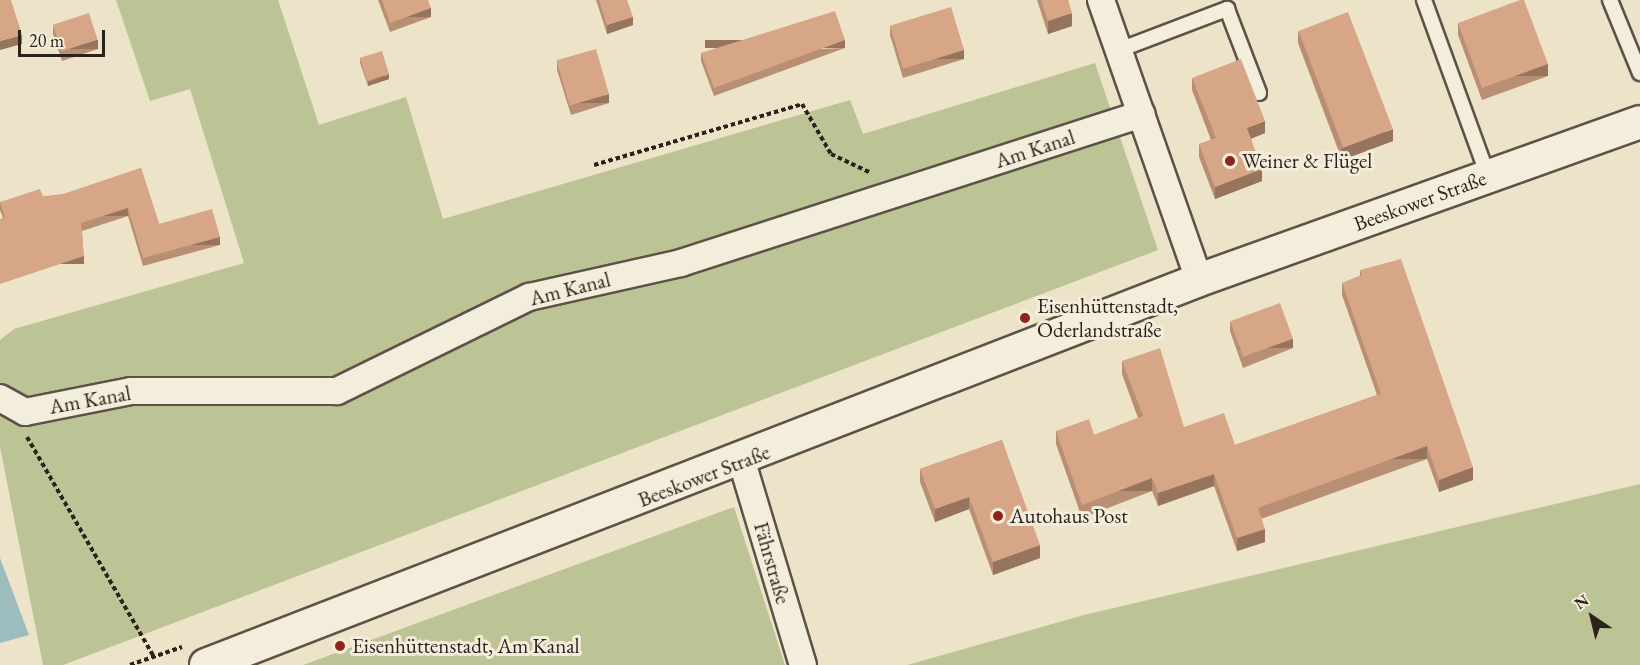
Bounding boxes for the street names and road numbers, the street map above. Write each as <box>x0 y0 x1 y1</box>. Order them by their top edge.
street label: Am Kanal <box>992 124 1078 174</box>
street label: Beeskower Straße <box>1350 165 1490 237</box>
street label: Am Kanal <box>527 267 613 311</box>
street label: Am Kanal <box>47 380 133 420</box>
street label: Beeskower Straße <box>635 439 773 513</box>
street label: Fährstraße <box>748 519 796 607</box>

